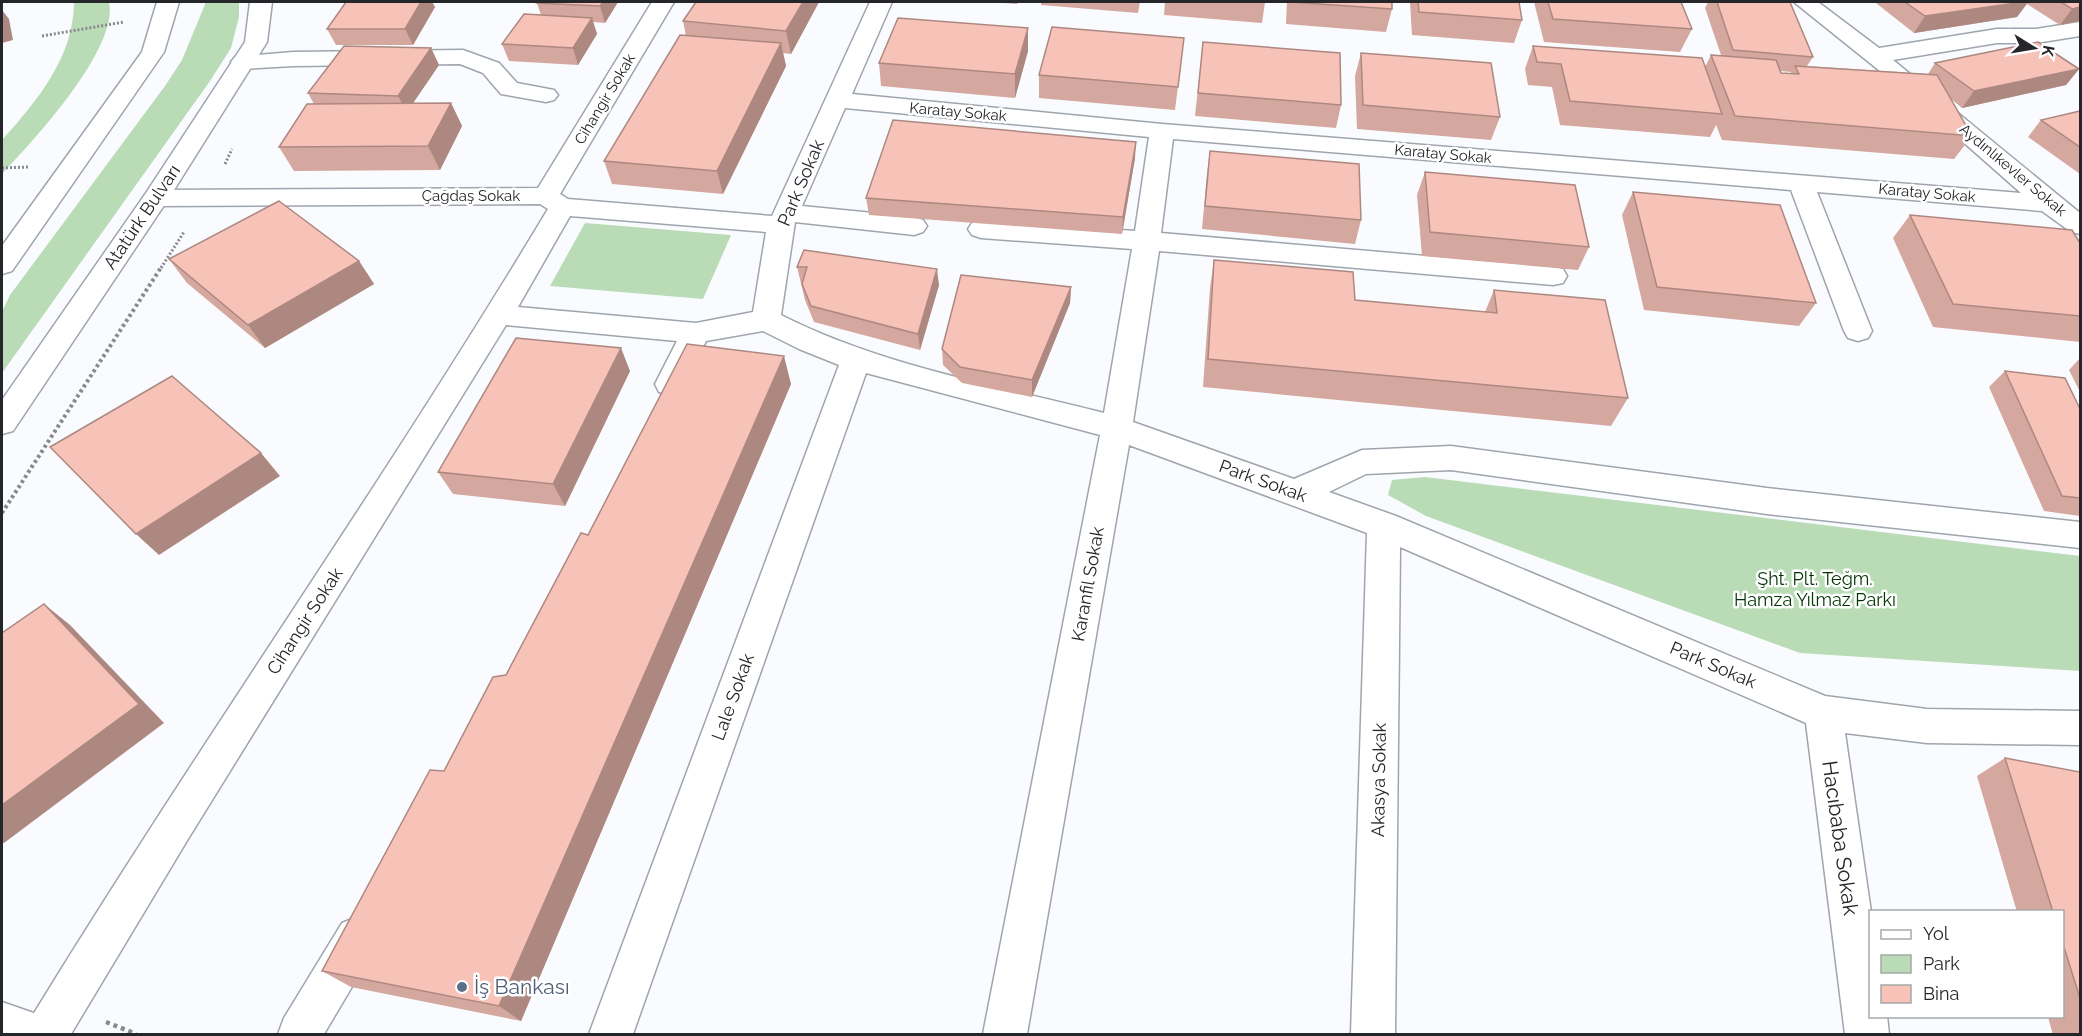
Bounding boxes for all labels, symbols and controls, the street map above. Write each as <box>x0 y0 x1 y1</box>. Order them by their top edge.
north arrow <box>2004 18 2064 78</box>
text: K <box>2038 44 2059 58</box>
street label: Cihangir Sokak <box>571 50 639 148</box>
street label: Karatay Sokak <box>909 99 1008 125</box>
street label: Aydınlıkevler Sokak <box>1956 120 2070 220</box>
street label: Park Sokak <box>773 136 828 229</box>
street label: Karatay Sokak <box>1394 141 1493 167</box>
street label: Atatürk Bulvarı <box>99 161 184 273</box>
street label: Karatay Sokak <box>1878 180 1977 206</box>
street label: Çağdaş Sokak <box>422 187 520 205</box>
street label: Park Sokak <box>1216 455 1310 506</box>
street label: Karanfil Sokak <box>1067 524 1108 643</box>
street label: Cihangir Sokak <box>262 563 347 678</box>
park label: Şht. Plt. Teğm. Hamza Yılmaz Parkı <box>1734 568 1896 610</box>
street label: Park Sokak <box>1667 637 1760 692</box>
street label: Lale Sokak <box>707 650 758 743</box>
street label: Akasya Sokak <box>1367 722 1390 837</box>
street label: Hacıbaba Sokak <box>1817 759 1864 917</box>
legend <box>1869 910 2064 1018</box>
text: Yol <box>1923 923 1949 944</box>
text: Park <box>1923 953 1960 974</box>
place label: İş Bankası <box>474 974 570 999</box>
marker: İş Bankası <box>455 980 469 994</box>
text: Bina <box>1923 983 1959 1004</box>

